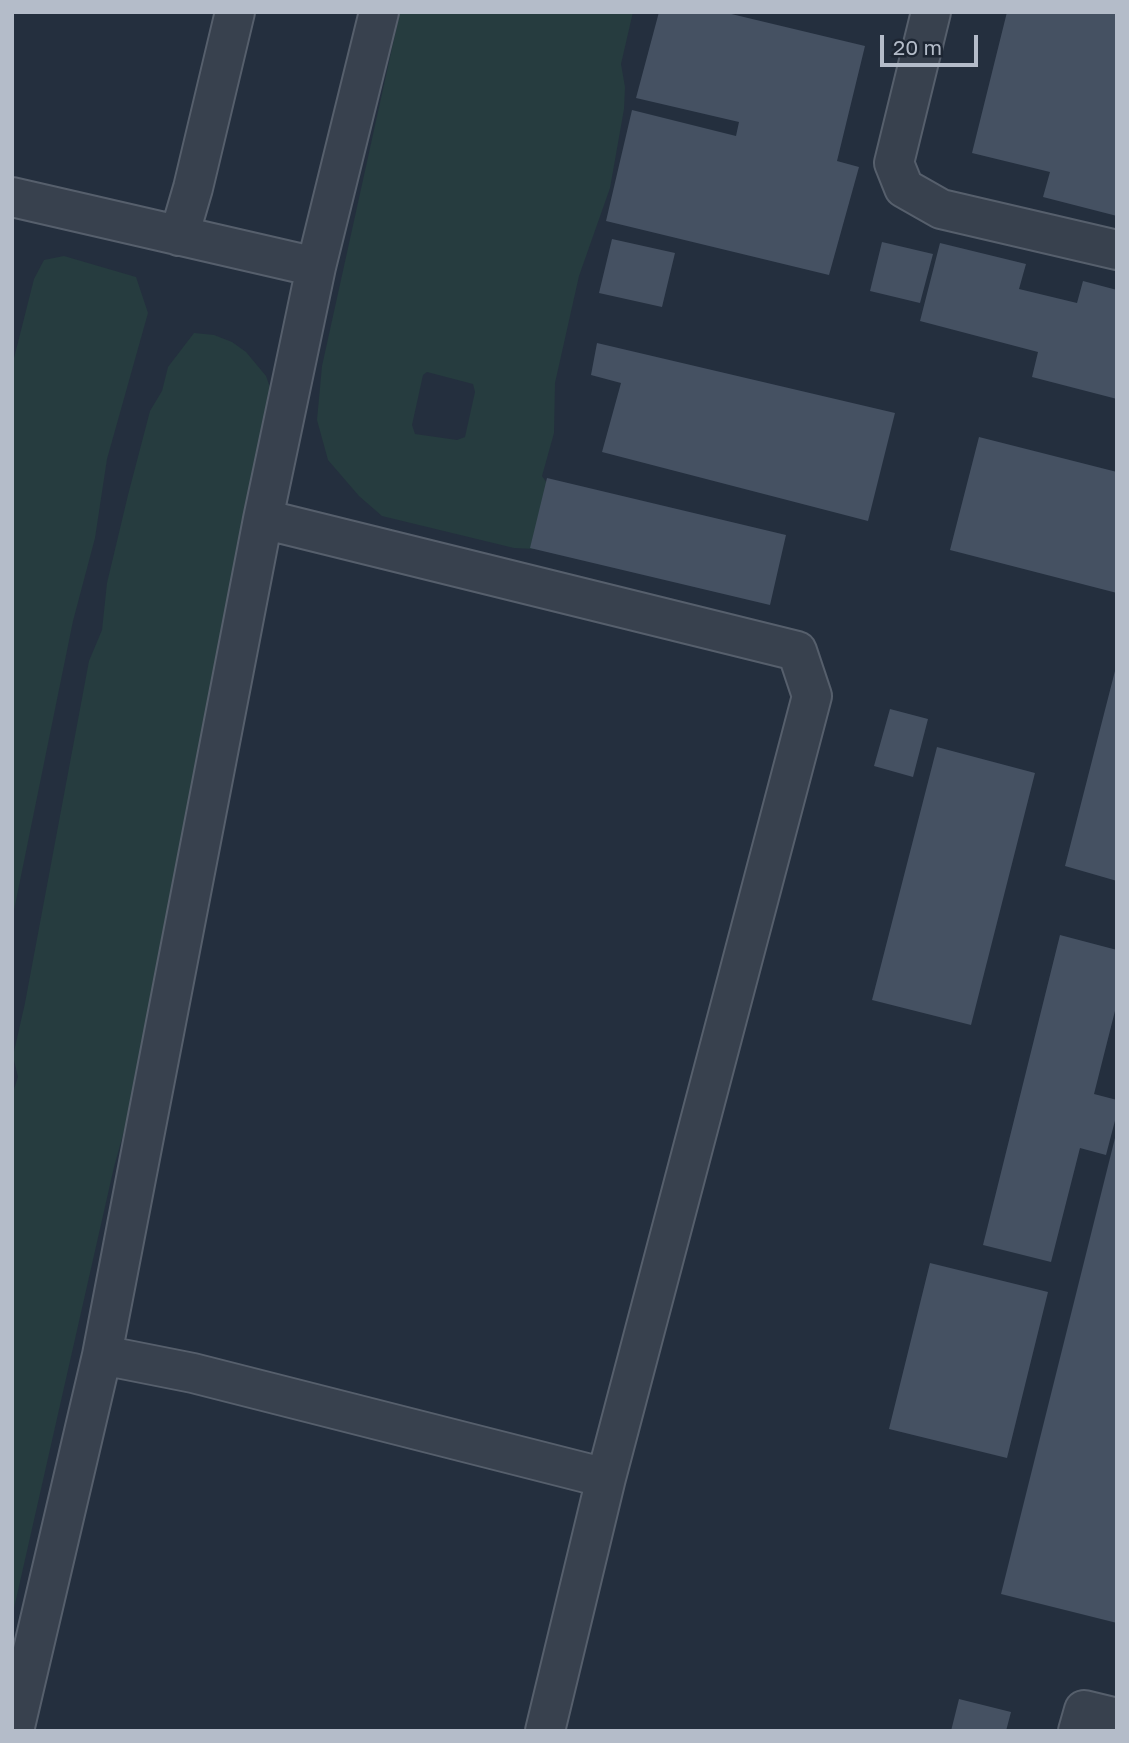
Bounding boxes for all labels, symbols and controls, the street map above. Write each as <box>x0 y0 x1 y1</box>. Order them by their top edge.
scale bar <box>884 21 982 65</box>
text: 20 m <box>893 34 942 60</box>

